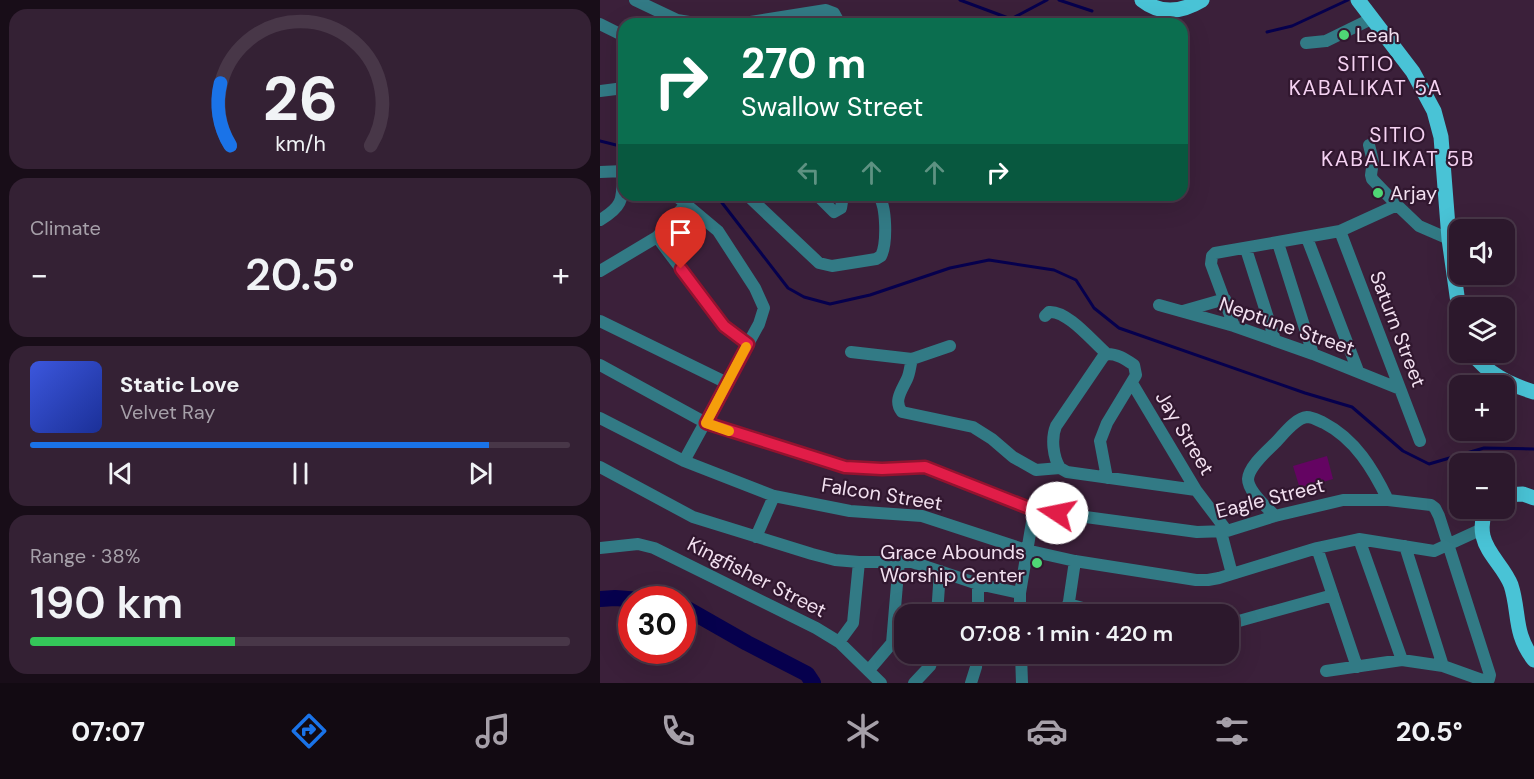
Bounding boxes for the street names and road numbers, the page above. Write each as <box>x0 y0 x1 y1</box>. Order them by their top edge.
street label: Saturn Street <box>1364 267 1432 391</box>
street label: Neptune Street <box>1216 291 1358 361</box>
street label: Jay Street <box>1150 386 1220 480</box>
street label: Falcon Street <box>820 472 945 516</box>
street label: Eagle Street <box>1213 472 1327 524</box>
street label: Kingfisher Street <box>683 531 831 623</box>

